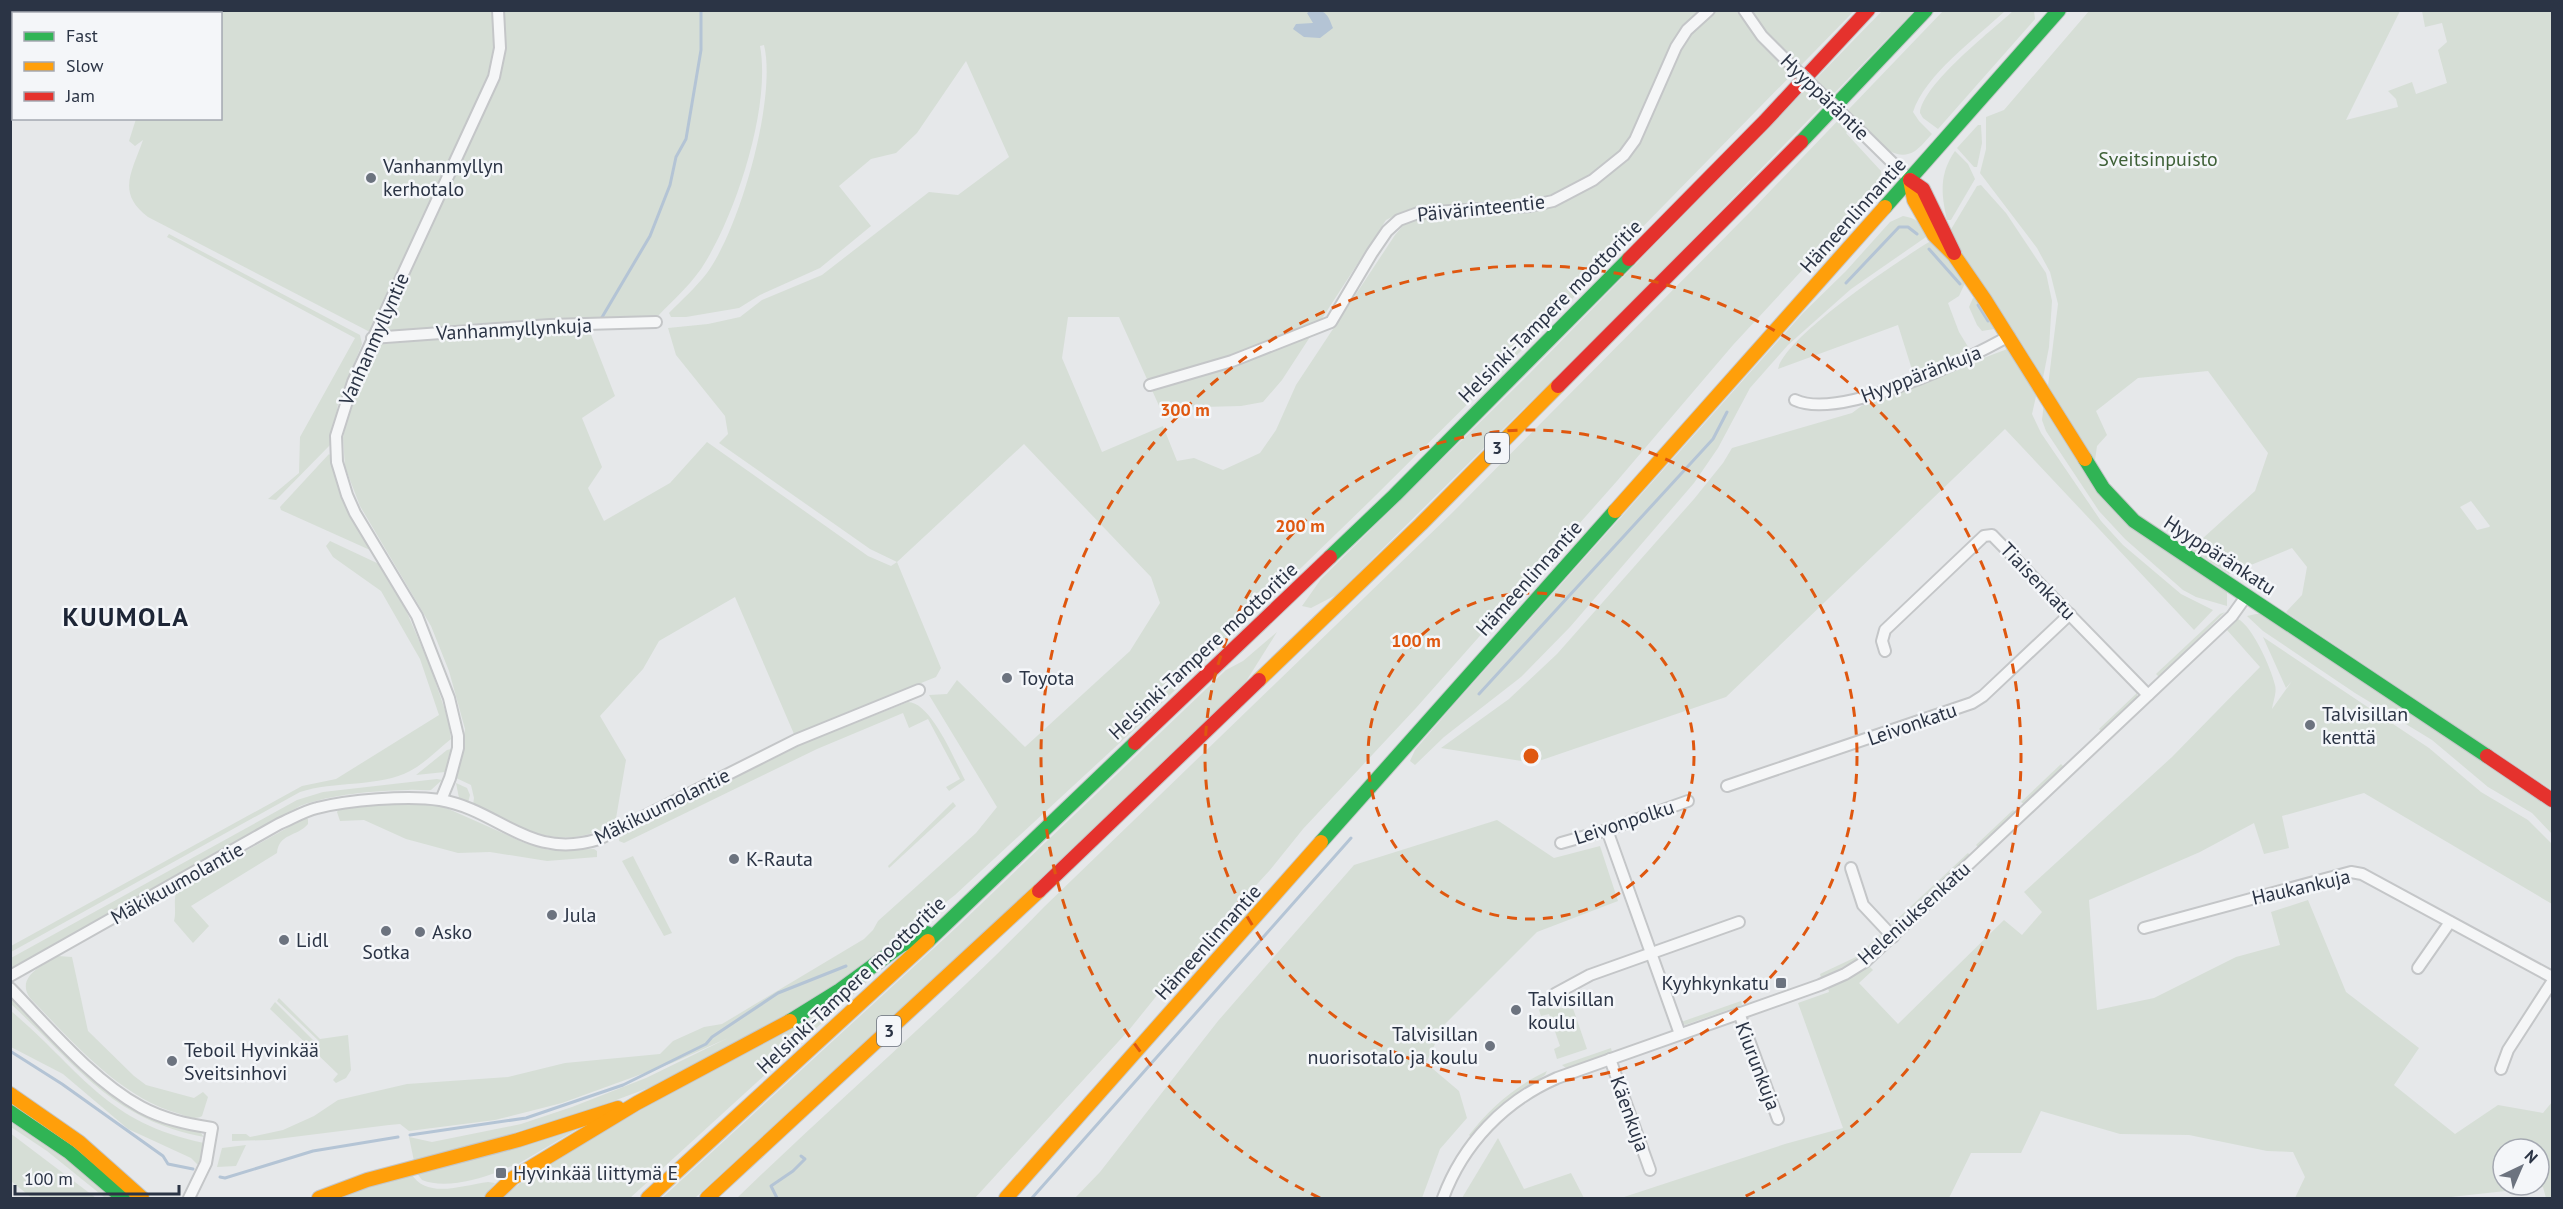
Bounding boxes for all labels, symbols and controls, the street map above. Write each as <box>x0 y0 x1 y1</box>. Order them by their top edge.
legend <box>12 12 222 120</box>
text: Fast <box>66 24 98 47</box>
street label: Hyyppäräntie <box>1775 48 1875 146</box>
text: Slow <box>66 54 104 77</box>
text: Jam <box>65 84 95 107</box>
park label: Sveitsinpuisto <box>2098 146 2218 172</box>
street label: Hämeenlinnantie <box>1794 152 1912 278</box>
place label: Vanhanmyllyn kerhotalo <box>382 153 504 202</box>
marker: Vanhanmyllyn kerhotalo <box>364 171 378 185</box>
street label: Päivärinteentie <box>1416 188 1546 228</box>
street label: Helsinki-Tampere moottoritie <box>1453 214 1647 408</box>
street label: Vanhanmyllyntie <box>333 268 415 410</box>
street label: Vanhanmyllynkuja <box>434 312 593 346</box>
street label: Hyyppäränkuja <box>1857 339 1985 409</box>
text: 300 m <box>1160 398 1210 421</box>
road number: 3 <box>1485 433 1509 463</box>
street label: Hyyppäränkatu <box>2159 509 2281 601</box>
text: 200 m <box>1275 514 1325 537</box>
street label: Hämeenlinnantie <box>1470 515 1588 641</box>
street label: Tiaisenkatu <box>1994 537 2082 625</box>
street label: Helsinki-Tampere moottoritie <box>1103 556 1303 746</box>
district label: KUUMOLA <box>63 600 189 633</box>
text: 100 m <box>1391 629 1441 652</box>
place label: Toyota <box>1019 665 1075 691</box>
marker: Toyota <box>1000 671 1014 685</box>
street label: Leivonkatu <box>1864 697 1960 751</box>
place label: Talvisillan kenttä <box>2322 701 2408 750</box>
marker: Talvisillan kenttä <box>2303 718 2317 732</box>
centre of rings <box>1521 746 1541 766</box>
street label: Mäkikuumolantie <box>590 762 734 850</box>
street label: Leivonpolku <box>1571 794 1677 850</box>
street label: Mäkikuumolantie <box>106 836 248 930</box>
place label: K-Rauta <box>746 846 813 872</box>
marker: K-Rauta <box>727 852 741 866</box>
street label: Heleniuksenkatu <box>1852 856 1976 970</box>
street label: Haukankuja <box>2249 863 2353 911</box>
street label: Hämeenlinnantie <box>1149 879 1267 1005</box>
street label: Helsinki-Tampere moottoritie <box>751 890 951 1080</box>
place label: Jula <box>563 902 596 928</box>
marker: Jula <box>545 908 559 922</box>
place label: Asko <box>432 919 472 945</box>
marker: Sotka <box>379 924 393 938</box>
marker: Asko <box>413 925 427 939</box>
place label: Lidl <box>296 927 328 953</box>
marker: Lidl <box>277 933 291 947</box>
place label: Sotka <box>362 939 410 965</box>
place label: Kyyhkynkatu <box>1661 970 1769 996</box>
marker: Kyyhkynkatu <box>1774 976 1788 990</box>
place label: Talvisillan koulu <box>1528 986 1614 1035</box>
marker: Talvisillan koulu <box>1509 1003 1523 1017</box>
road number: 3 <box>877 1016 901 1046</box>
street label: Kiurunkuja <box>1729 1018 1787 1114</box>
place label: Talvisillan nuorisotalo ja koulu <box>1308 1021 1478 1070</box>
place label: Teboil Hyvinkää Sveitsinhovi <box>184 1037 319 1086</box>
marker: Talvisillan nuorisotalo ja koulu <box>1483 1039 1497 1053</box>
marker: Teboil Hyvinkää Sveitsinhovi <box>165 1054 179 1068</box>
street label: Käenkuja <box>1604 1073 1656 1155</box>
north arrow <box>2491 1137 2551 1197</box>
text: N <box>2521 1145 2542 1167</box>
scale bar <box>15 1158 178 1196</box>
place label: Hyvinkää liittymä E <box>513 1160 678 1186</box>
marker: Hyvinkää liittymä E <box>494 1166 508 1180</box>
text: 100 m <box>24 1167 73 1190</box>

